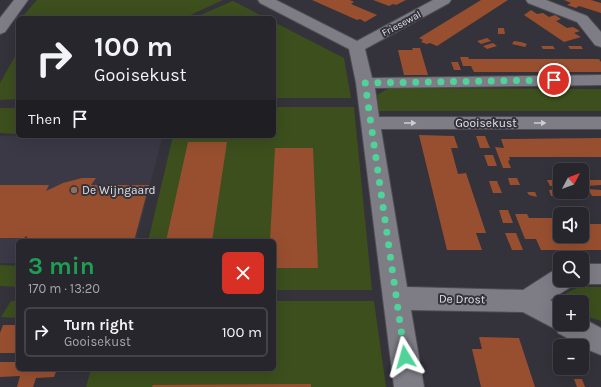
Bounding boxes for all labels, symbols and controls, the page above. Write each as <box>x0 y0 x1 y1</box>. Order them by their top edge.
street label: Friesewal <box>380 9 423 39</box>
text: 100 m <box>94 30 173 63</box>
icon: right <box>28 32 80 84</box>
pin <box>537 63 571 97</box>
text: Gooisekust <box>94 64 187 86</box>
icon: arrive <box>543 69 565 91</box>
icon: arrive <box>69 108 91 130</box>
text: Then <box>28 110 61 128</box>
street label: Gooisekust <box>455 116 517 130</box>
one-way arrow <box>404 120 417 126</box>
one-way arrow <box>534 120 547 126</box>
north arrow <box>553 163 589 199</box>
map controls <box>553 163 589 375</box>
place label: De Wijngaard <box>82 183 156 197</box>
marker: De Wijngaard <box>69 185 79 195</box>
button: sound <box>553 207 589 243</box>
button: search <box>553 251 589 287</box>
text: 3 min <box>28 252 95 280</box>
button: close <box>222 252 264 294</box>
text: 170 m · 13:20 <box>28 281 100 296</box>
street label: De Drost <box>439 292 486 306</box>
button: + <box>553 295 589 331</box>
text: Turn right <box>64 316 134 334</box>
icon: right <box>30 321 52 343</box>
text: 100 m <box>222 323 262 341</box>
text: Gooisekust <box>64 334 131 349</box>
position arrow <box>384 336 426 378</box>
button: − <box>553 339 589 375</box>

